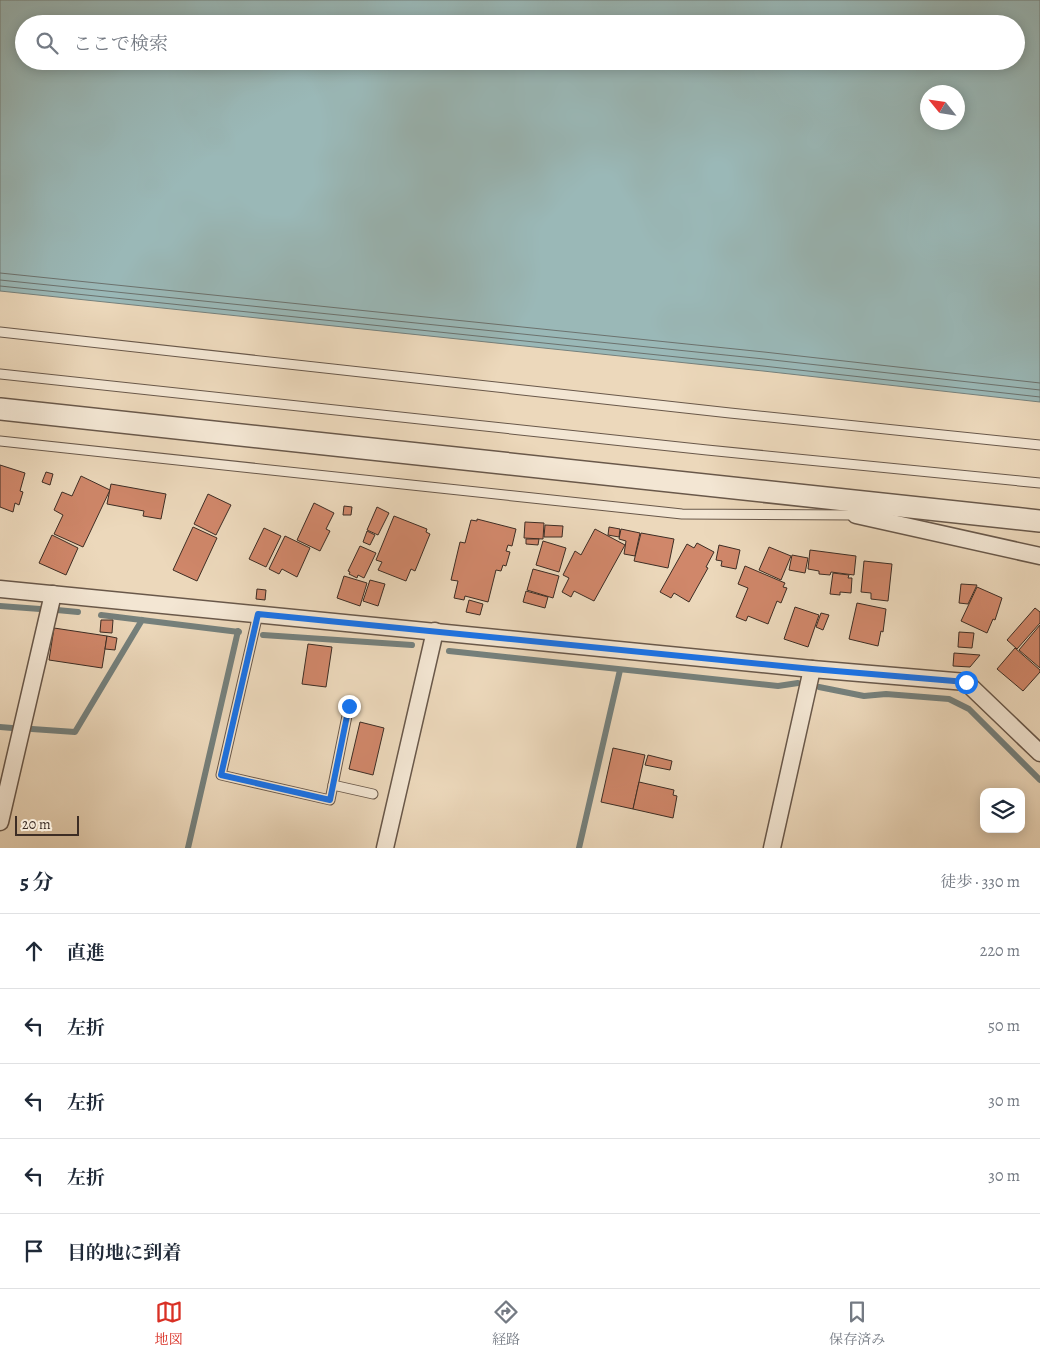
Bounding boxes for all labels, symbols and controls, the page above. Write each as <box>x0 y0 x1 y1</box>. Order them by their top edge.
search box <box>15 15 1025 70</box>
icon: search <box>33 29 61 57</box>
text: ここで検索 <box>73 31 168 57</box>
north arrow <box>920 85 965 130</box>
route start <box>955 671 978 694</box>
route end <box>338 695 361 718</box>
map controls <box>980 788 1025 833</box>
button: layers <box>980 788 1025 833</box>
scale bar <box>15 813 79 836</box>
text: 20 m <box>22 815 51 834</box>
text: 5 分 <box>20 868 54 896</box>
text: 徒歩 · 330 m <box>940 871 1020 893</box>
icon: ahead <box>20 937 48 965</box>
text: 直進 <box>67 940 105 966</box>
text: 220 m <box>980 940 1020 962</box>
icon: left <box>20 1012 48 1040</box>
text: 左折 <box>67 1015 105 1041</box>
text: 50 m <box>988 1015 1020 1037</box>
icon: left <box>20 1087 48 1115</box>
text: 左折 <box>67 1090 105 1116</box>
text: 30 m <box>988 1090 1020 1112</box>
icon: left <box>20 1162 48 1190</box>
text: 左折 <box>67 1165 105 1191</box>
text: 30 m <box>988 1165 1020 1187</box>
icon: arrive <box>20 1237 48 1265</box>
text: 目的地に到着 <box>67 1240 181 1266</box>
tab: 地図 <box>155 1298 183 1349</box>
tab: 経路 <box>492 1298 520 1349</box>
tab: 保存済み <box>829 1298 885 1349</box>

